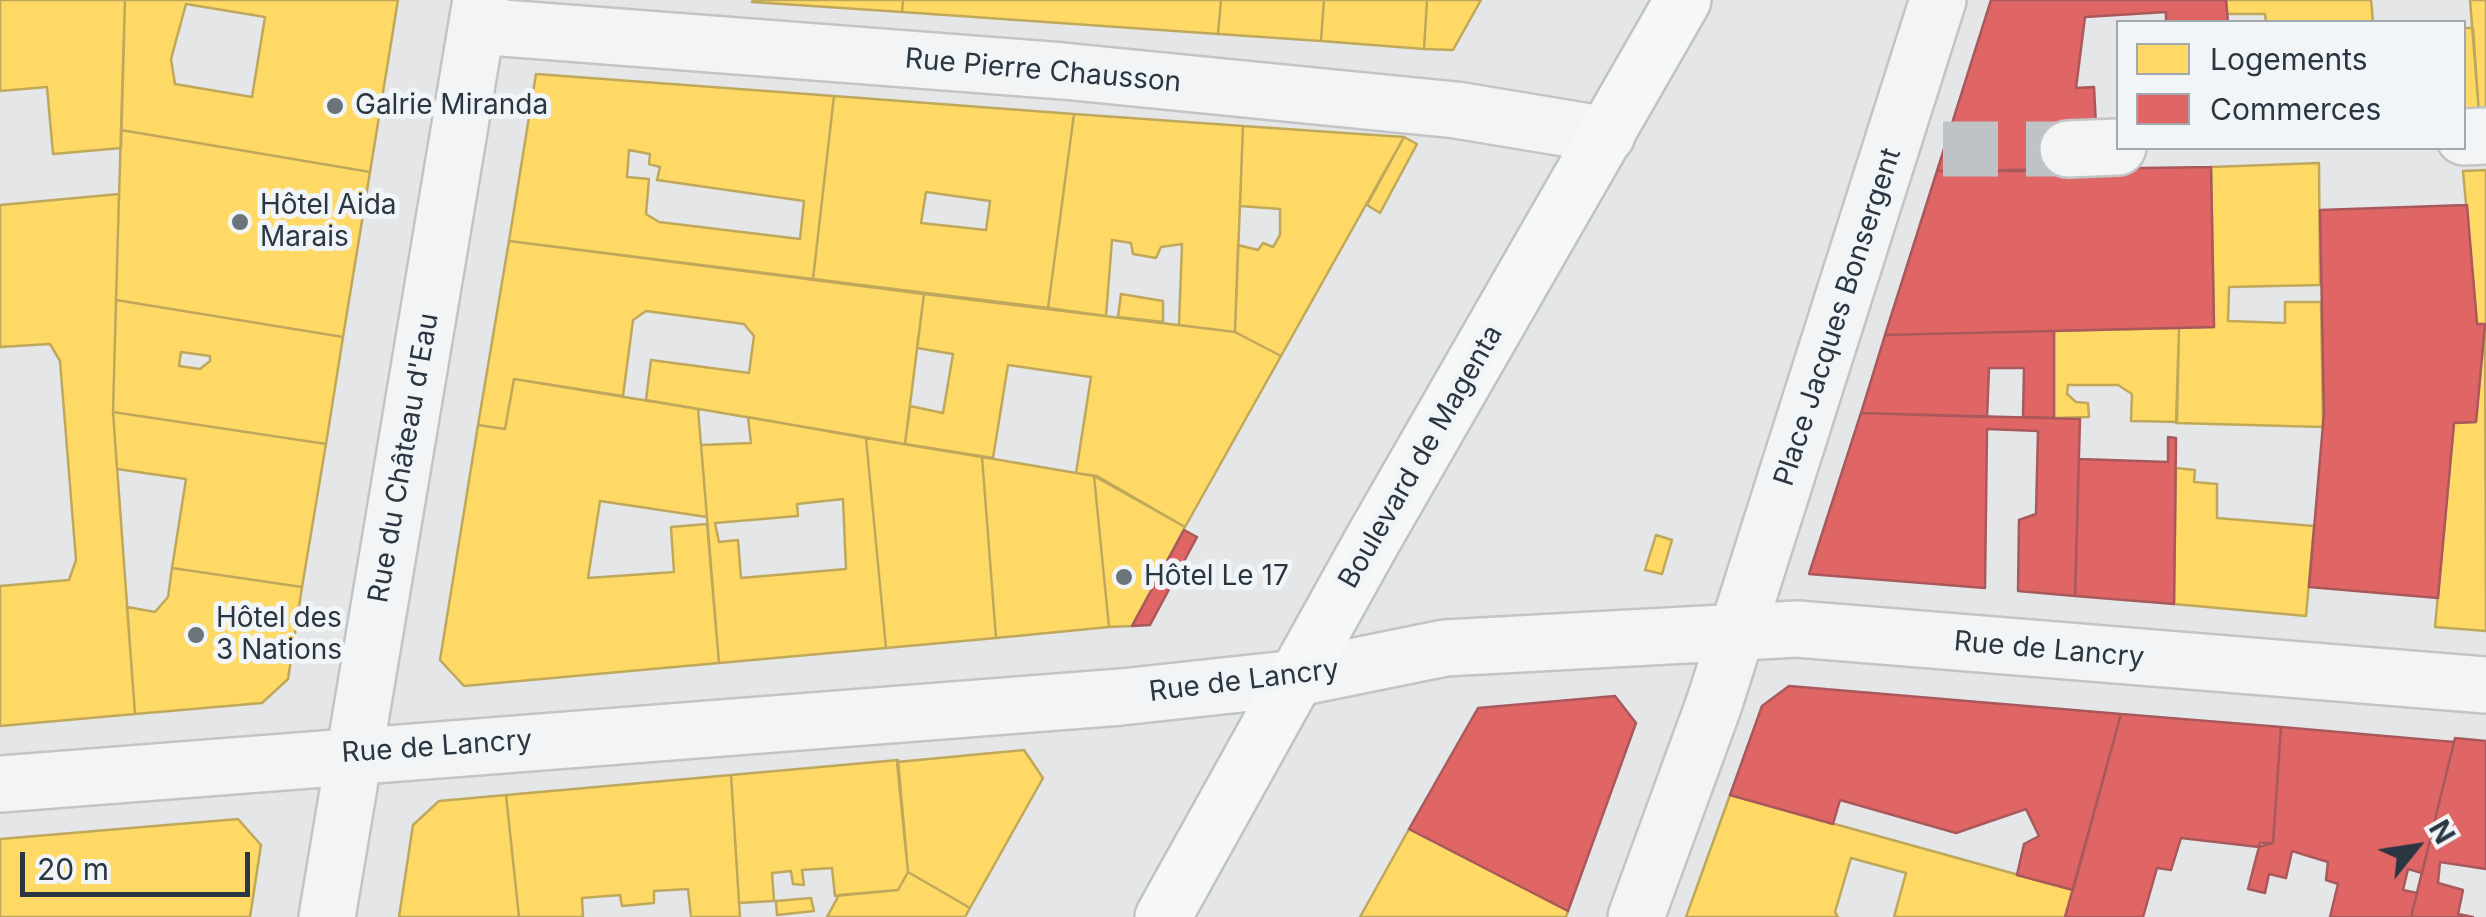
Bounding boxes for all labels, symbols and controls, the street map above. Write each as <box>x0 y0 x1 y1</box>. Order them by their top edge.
legend <box>2116 20 2466 150</box>
text: Logements <box>2210 41 2368 77</box>
street label: Rue Pierre Chausson <box>903 42 1183 100</box>
place label: Galrie Miranda <box>355 89 548 123</box>
text: Commerces <box>2210 91 2381 127</box>
marker: Galrie Miranda <box>324 95 346 117</box>
street label: Place Jacques Bonsergent <box>1767 144 1909 490</box>
place label: Hôtel Aida Marais <box>260 189 397 255</box>
marker: Hôtel Aida Marais <box>229 211 251 233</box>
street label: Rue du Château d'Eau <box>362 311 446 605</box>
street label: Boulevard de Magenta <box>1332 320 1510 594</box>
place label: Hôtel Le 17 <box>1144 560 1289 594</box>
marker: Hôtel Le 17 <box>1113 566 1135 588</box>
place label: Hôtel des 3 Nations <box>216 602 342 668</box>
marker: Hôtel des 3 Nations <box>185 624 207 646</box>
street label: Rue de Lancry <box>1952 625 2146 675</box>
street label: Rue de Lancry <box>1147 653 1341 709</box>
street label: Rue de Lancry <box>341 724 533 770</box>
north arrow <box>2366 797 2466 897</box>
text: N <box>2422 814 2462 850</box>
scale bar <box>25 832 255 894</box>
text: 20 m <box>37 851 109 887</box>

